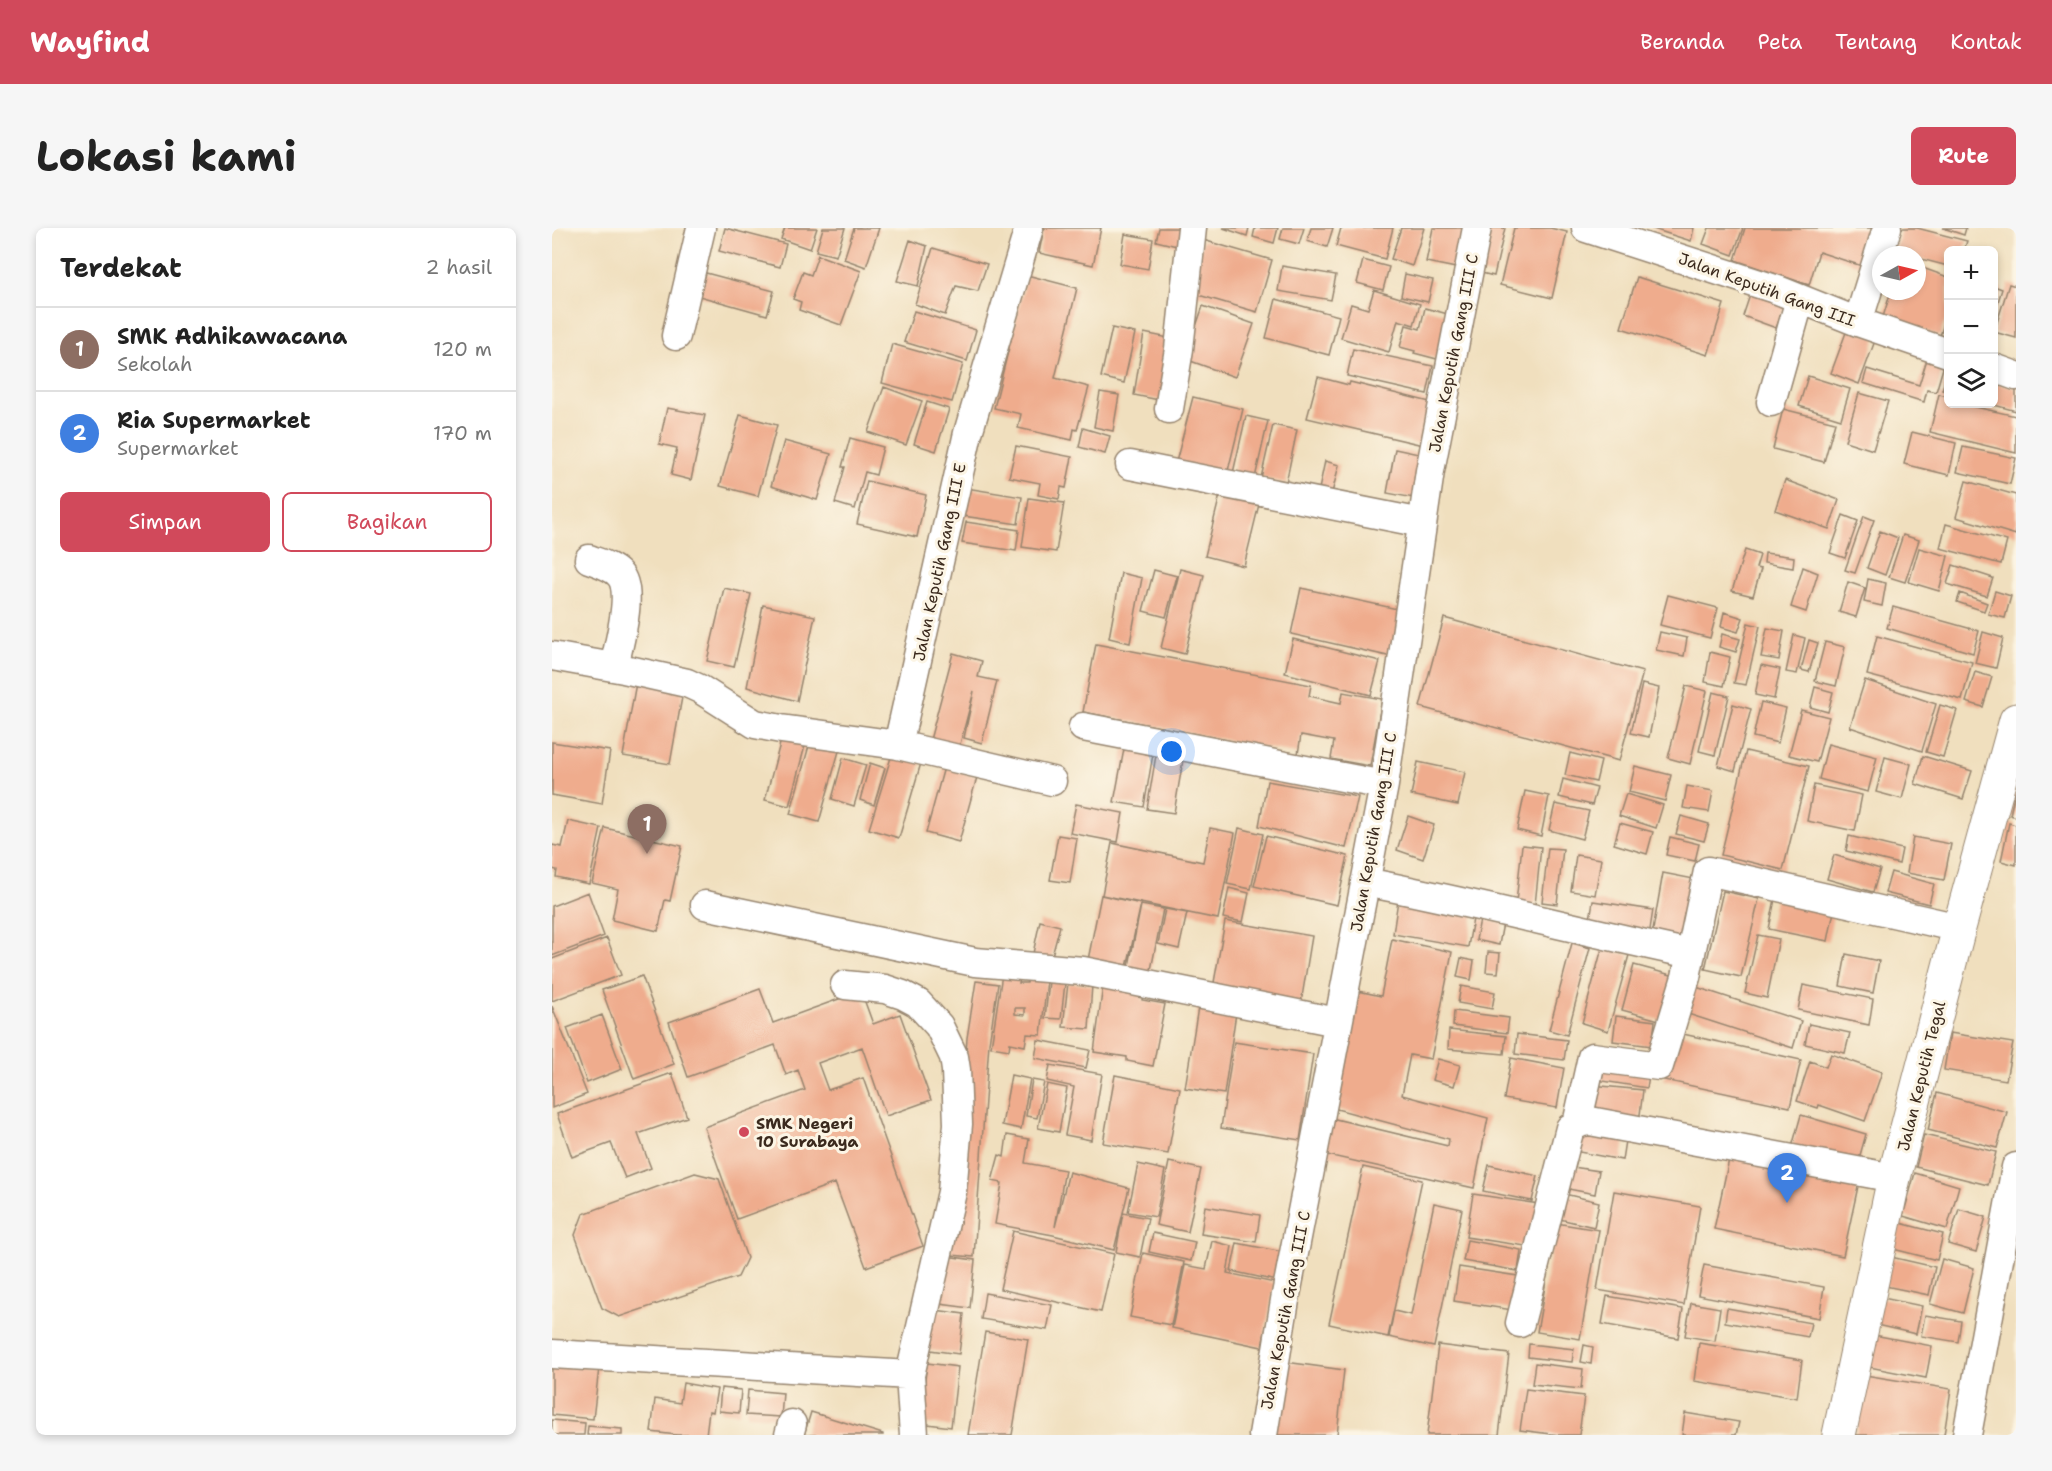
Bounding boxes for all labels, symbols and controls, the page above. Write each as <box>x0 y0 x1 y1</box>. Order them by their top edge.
text: Wayfind <box>30 23 150 61</box>
text: Beranda <box>1640 28 1725 56</box>
text: Peta <box>1758 28 1802 56</box>
text: Tentang <box>1835 28 1917 56</box>
text: Kontak <box>1950 28 2022 56</box>
button: Rute <box>1911 127 2016 185</box>
text: Lokasi kami <box>36 128 297 184</box>
north arrow <box>1872 246 1926 300</box>
map controls <box>1944 246 1998 408</box>
button: + <box>1944 246 1998 300</box>
street label: Jalan Keputih Gang III <box>1676 248 1858 331</box>
text: Terdekat <box>60 250 182 285</box>
street label: Jalan Keputih Gang III C <box>1424 252 1483 454</box>
text: 2 hasil <box>426 254 492 280</box>
button: − <box>1944 300 1998 354</box>
text: SMK Adhikawacana <box>117 322 347 351</box>
text: 1 <box>75 336 84 362</box>
text: 120 m <box>433 336 492 362</box>
text: Sekolah <box>117 351 192 377</box>
button: layers <box>1944 354 1998 408</box>
text: Ria Supermarket <box>117 406 310 435</box>
text: 2 <box>73 420 87 446</box>
text: 170 m <box>433 420 492 446</box>
text: Supermarket <box>117 435 239 461</box>
street label: Jalan Keputih Gang III E <box>908 461 971 663</box>
button: Simpan <box>60 492 270 552</box>
button: Bagikan <box>282 492 492 552</box>
street label: Jalan Keputih Gang III C <box>1346 731 1401 933</box>
your location <box>1157 737 1186 766</box>
pin: 1 <box>628 804 667 854</box>
street label: Jalan Keputih Tegal <box>1893 999 1950 1153</box>
place label: SMK Negeri 10 Surabaya <box>756 1113 859 1152</box>
marker: SMK Negeri 10 Surabaya <box>737 1125 751 1139</box>
pin: 2 <box>1768 1154 1806 1203</box>
street label: Jalan Keputih Gang III C <box>1256 1209 1315 1411</box>

